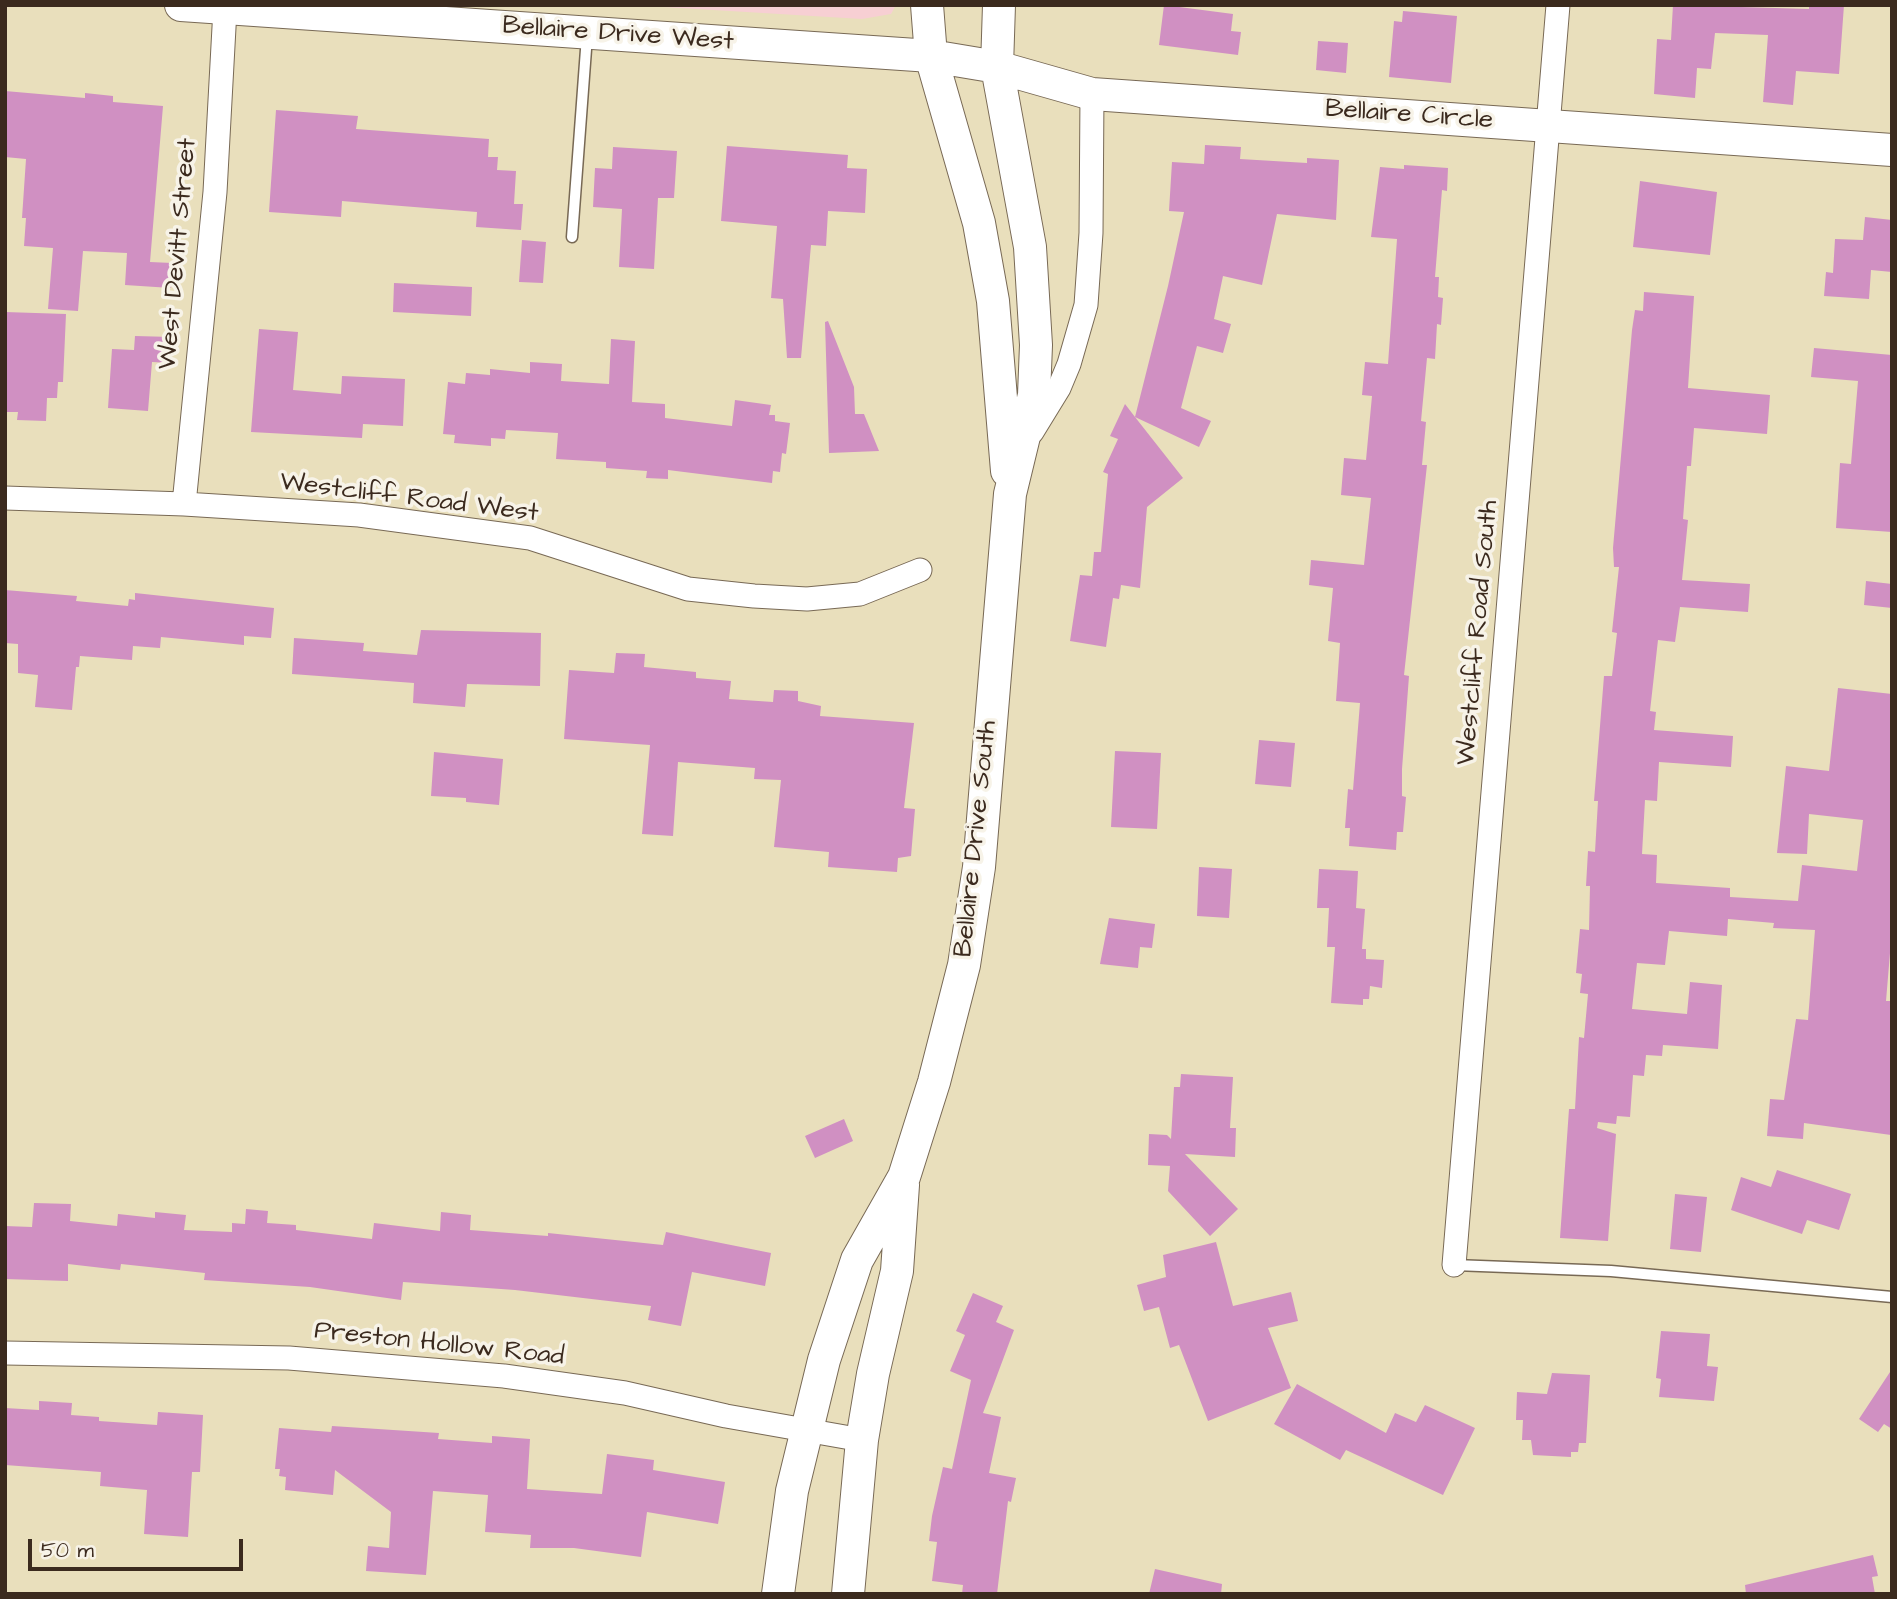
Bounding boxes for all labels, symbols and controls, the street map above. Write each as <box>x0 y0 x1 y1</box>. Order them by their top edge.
street label: Bellaire Drive West <box>501 11 735 59</box>
street label: Bellaire Circle <box>1324 95 1494 137</box>
street label: West Devitt Street <box>153 137 205 371</box>
street label: Westcliff Road West <box>278 468 540 530</box>
street label: Westcliff Road South <box>1452 499 1506 767</box>
street label: Bellaire Drive South <box>949 719 1005 959</box>
street label: Preston Hollow Road <box>313 1316 565 1374</box>
scale bar <box>32 1526 247 1570</box>
text: 50 m <box>41 1536 94 1565</box>

